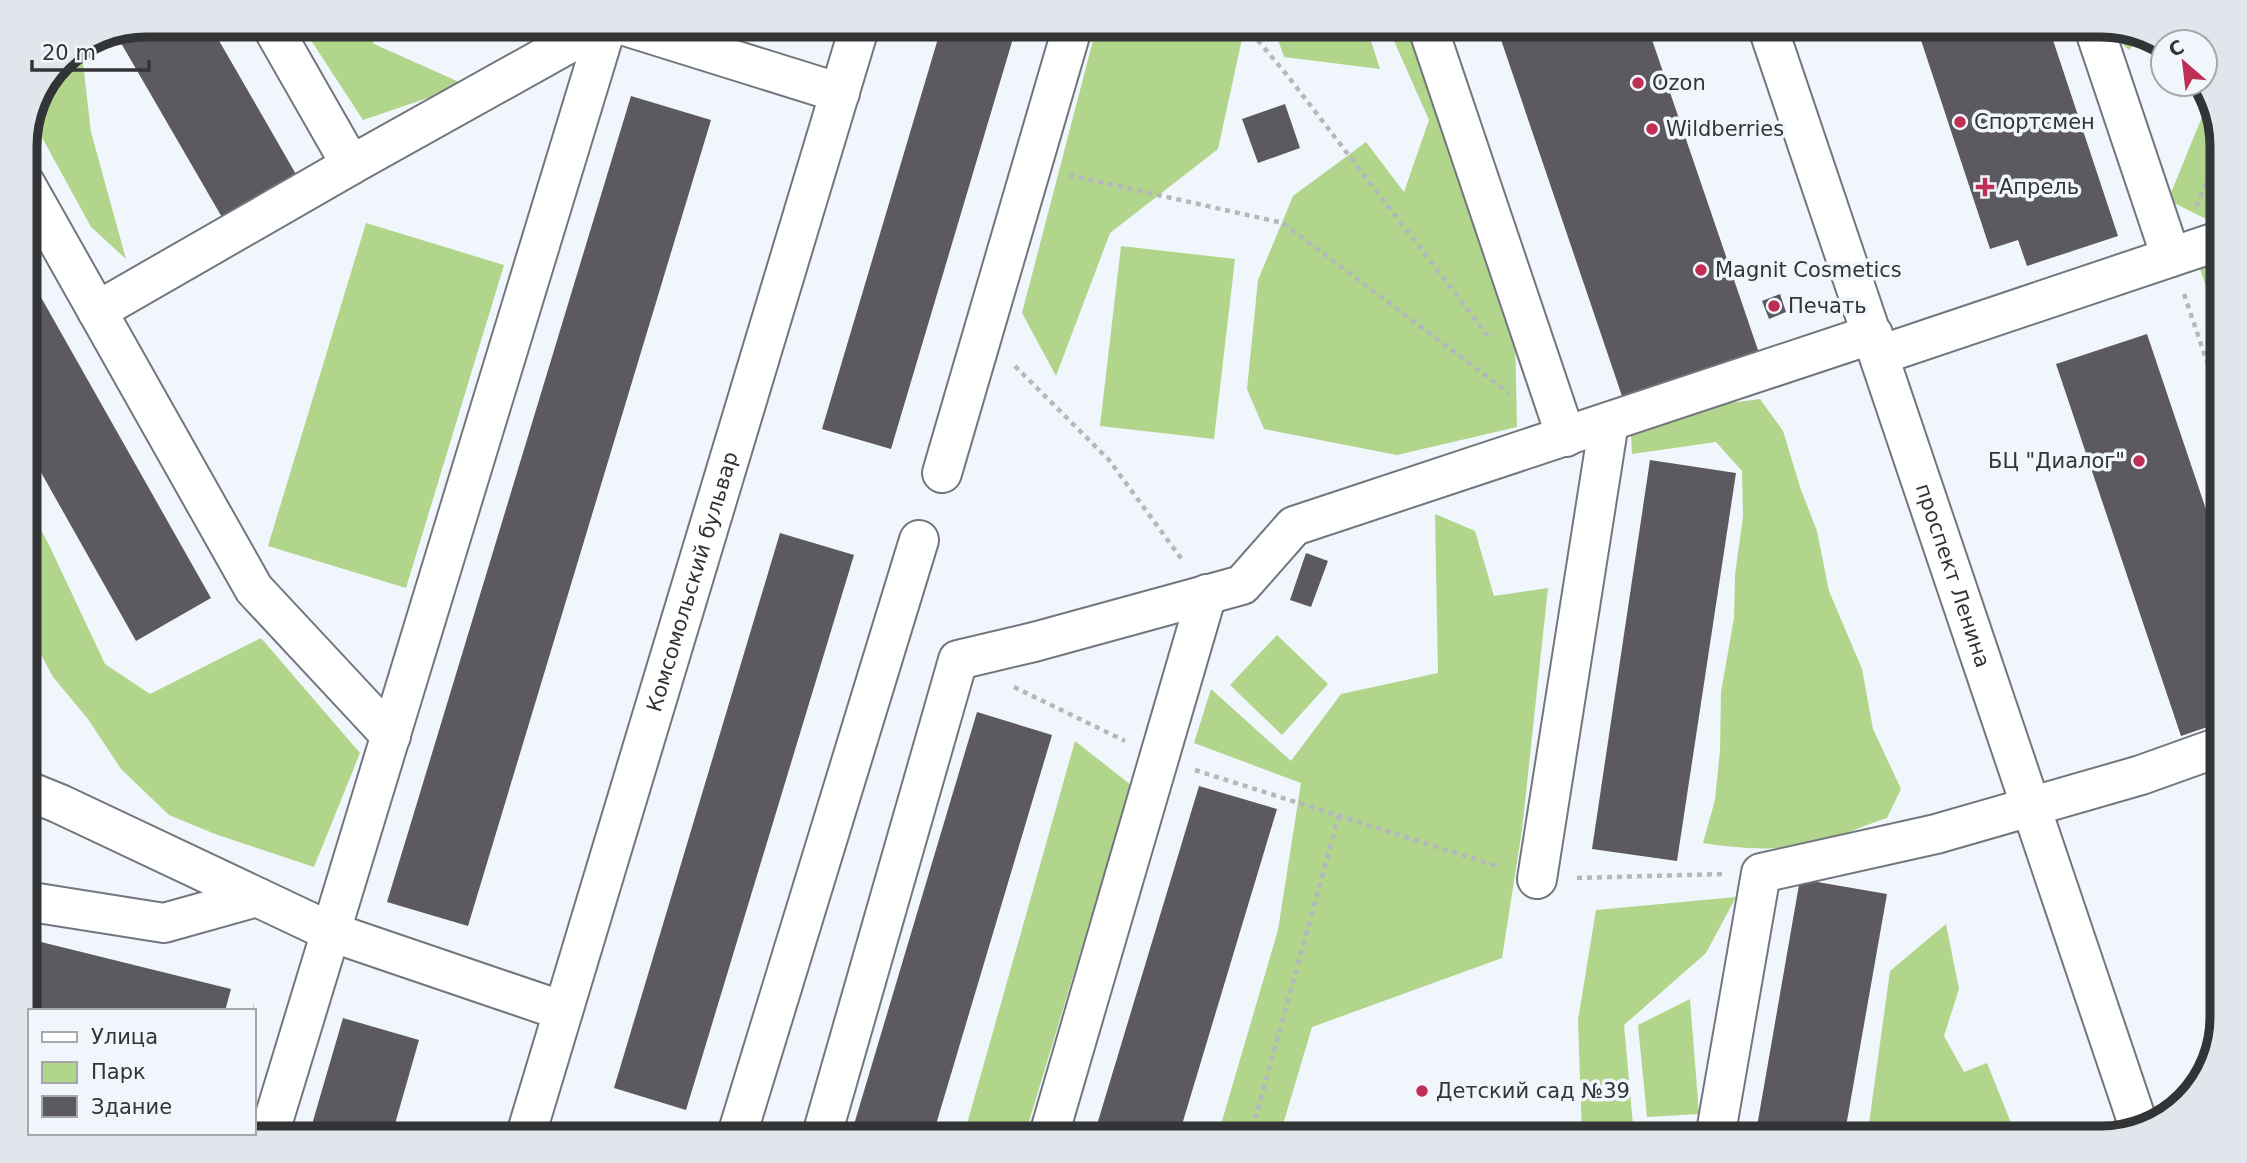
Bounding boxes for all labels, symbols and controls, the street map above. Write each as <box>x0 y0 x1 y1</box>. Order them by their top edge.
scale bar <box>32 28 149 72</box>
north arrow <box>2149 28 2219 98</box>
text: С <box>2165 35 2187 61</box>
text: 20 m <box>42 41 96 65</box>
place label: Ozon <box>1652 71 1706 95</box>
marker: Ozon <box>1630 75 1646 91</box>
place label: Спортсмен <box>1974 110 2095 134</box>
marker: Спортсмен <box>1952 114 1968 130</box>
place label: Wildberries <box>1666 117 1784 141</box>
marker: Wildberries <box>1644 121 1660 137</box>
place label: Апрель <box>1999 175 2079 199</box>
marker: Апрель <box>1977 179 1993 195</box>
place label: Magnit Cosmetics <box>1715 258 1902 282</box>
marker: Magnit Cosmetics <box>1693 262 1709 278</box>
place label: Печать <box>1788 294 1867 318</box>
marker: Печать <box>1766 298 1782 314</box>
street label: Комсомольский бульвар <box>642 449 743 715</box>
place label: БЦ "Диалог" <box>1988 449 2125 473</box>
marker: БЦ "Диалог" <box>2131 453 2147 469</box>
street label: проспект Ленина <box>1911 480 1995 670</box>
legend <box>28 1009 256 1135</box>
text: Улица <box>91 1025 158 1049</box>
text: Парк <box>91 1060 146 1084</box>
place label: Детский сад №39 <box>1436 1079 1630 1103</box>
marker: Детский сад №39 <box>1414 1083 1430 1099</box>
text: Здание <box>91 1095 172 1119</box>

